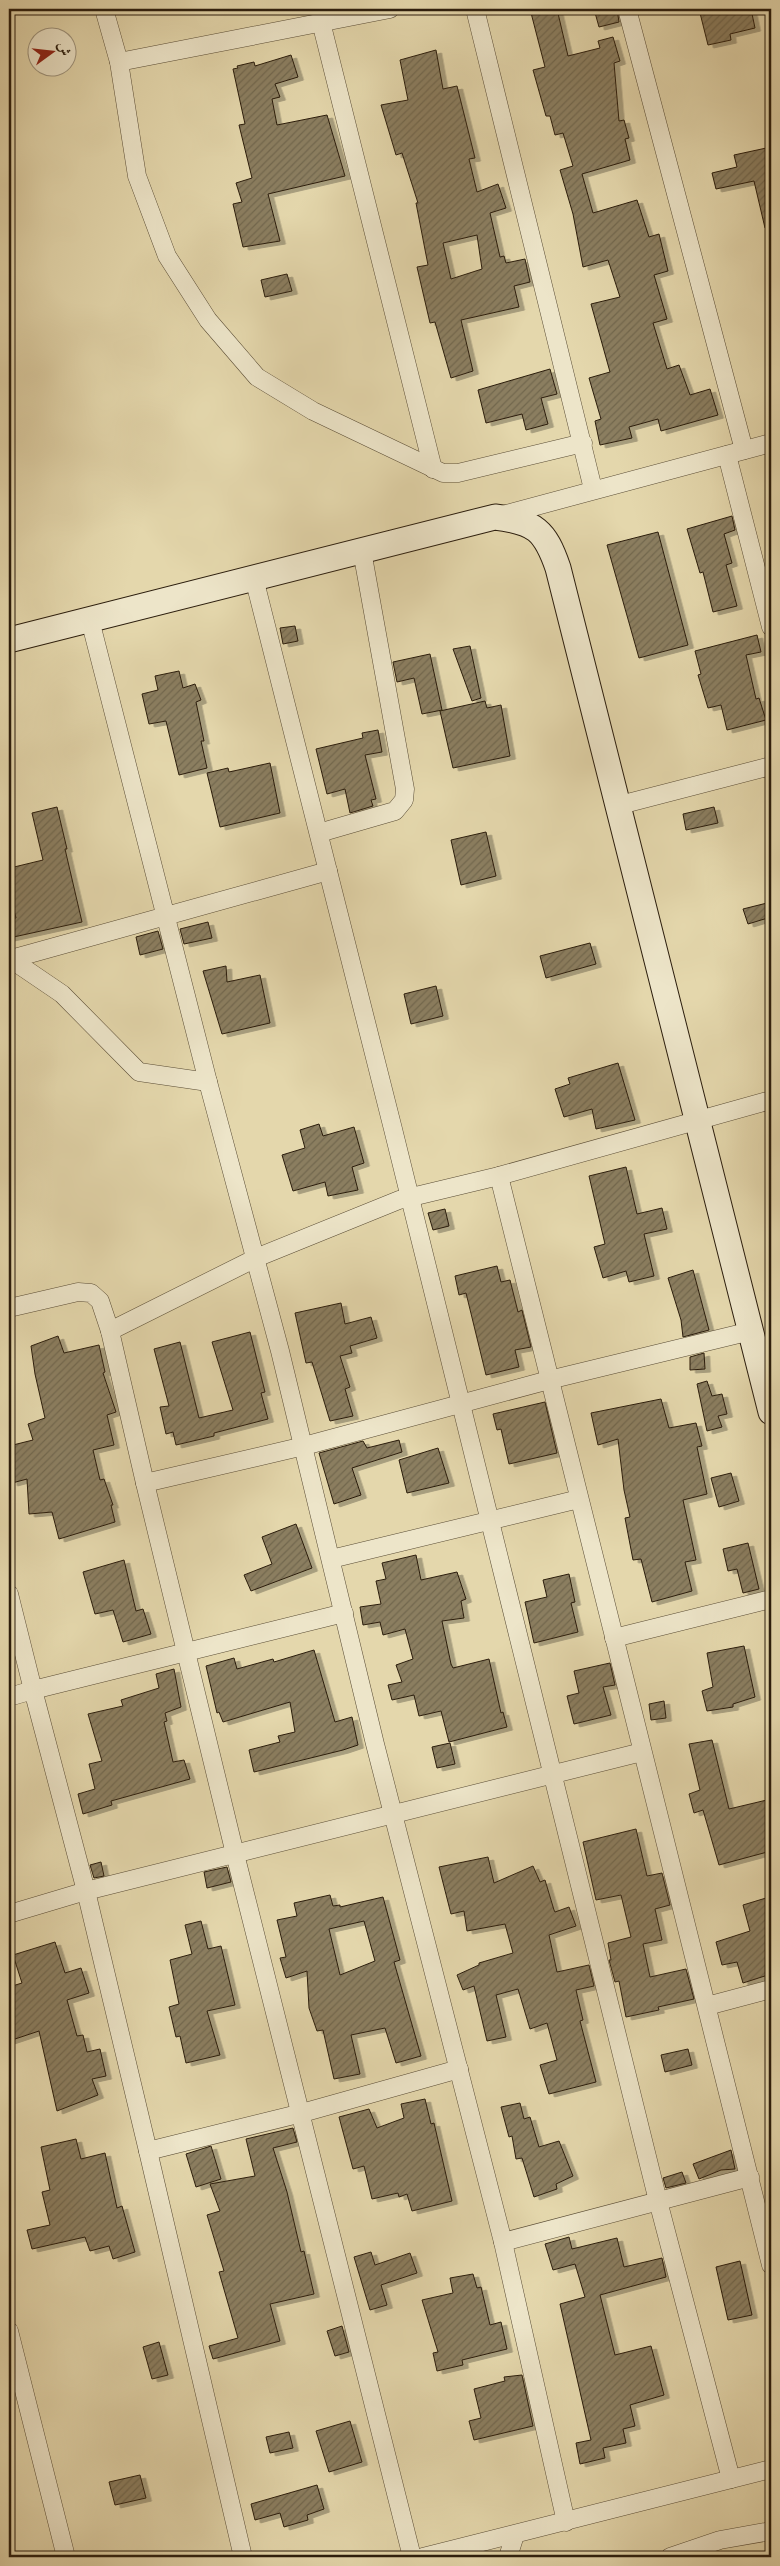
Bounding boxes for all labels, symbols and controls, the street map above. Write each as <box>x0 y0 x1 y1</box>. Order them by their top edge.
north arrow <box>28 28 78 78</box>
text: ش <box>55 40 72 58</box>

